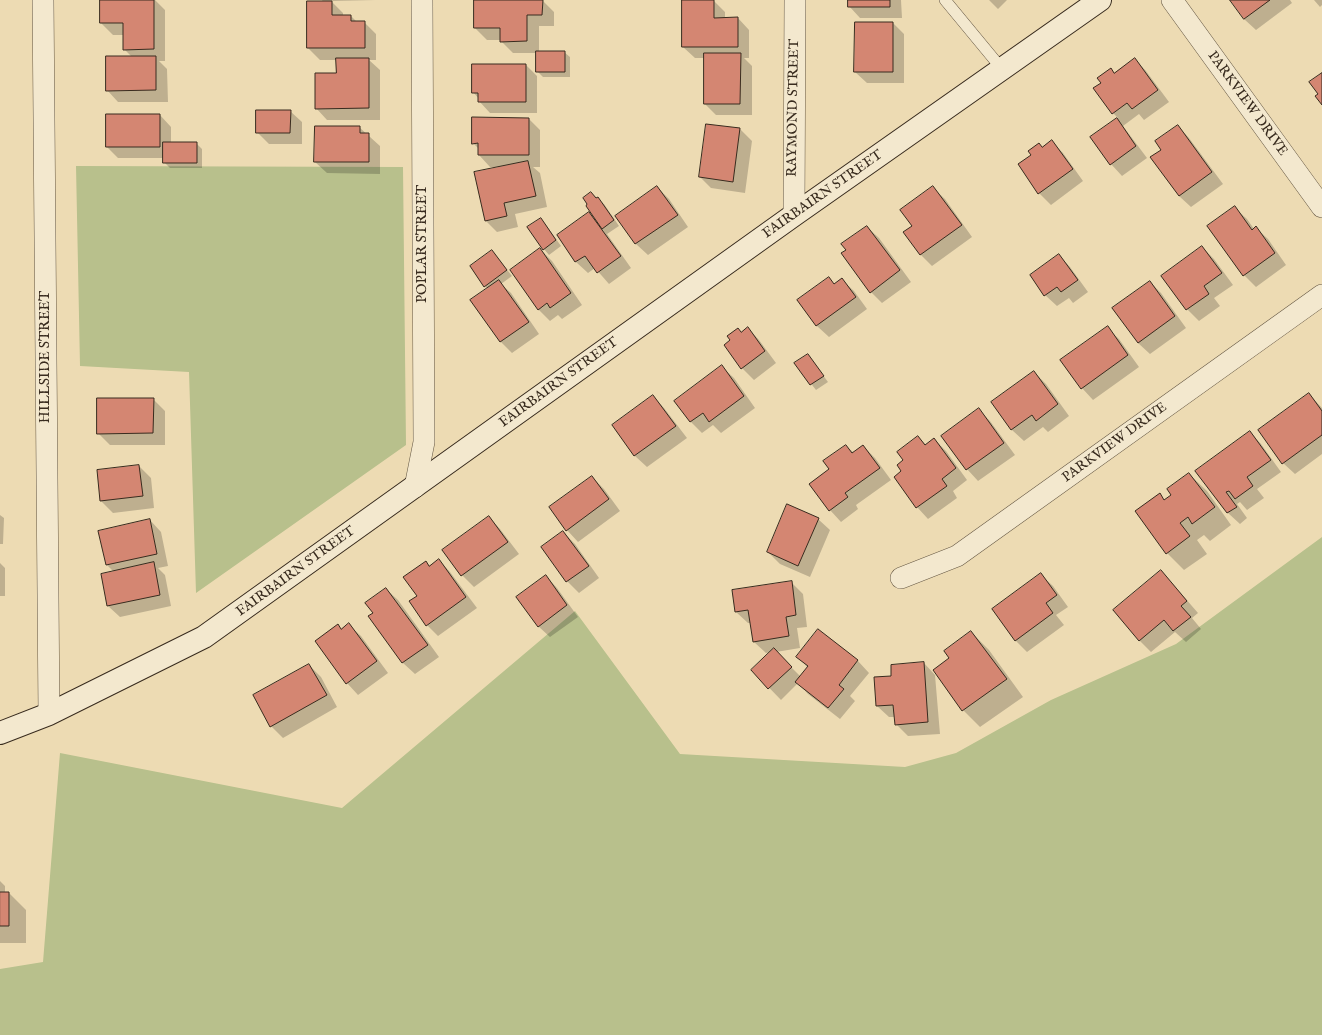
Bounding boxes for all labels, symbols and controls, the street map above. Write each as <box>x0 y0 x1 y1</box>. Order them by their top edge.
street label: RAYMOND STREET <box>784 39 804 177</box>
street label: PARKVIEW DRIVE <box>1203 48 1291 160</box>
street label: FAIRBAIRN STREET <box>760 147 886 243</box>
street label: POPLAR STREET <box>415 185 431 303</box>
street label: HILLSIDE STREET <box>38 291 54 423</box>
street label: FAIRBAIRN STREET <box>496 334 622 432</box>
street label: PARKVIEW DRIVE <box>1059 399 1171 487</box>
street label: FAIRBAIRN STREET <box>233 523 359 621</box>

